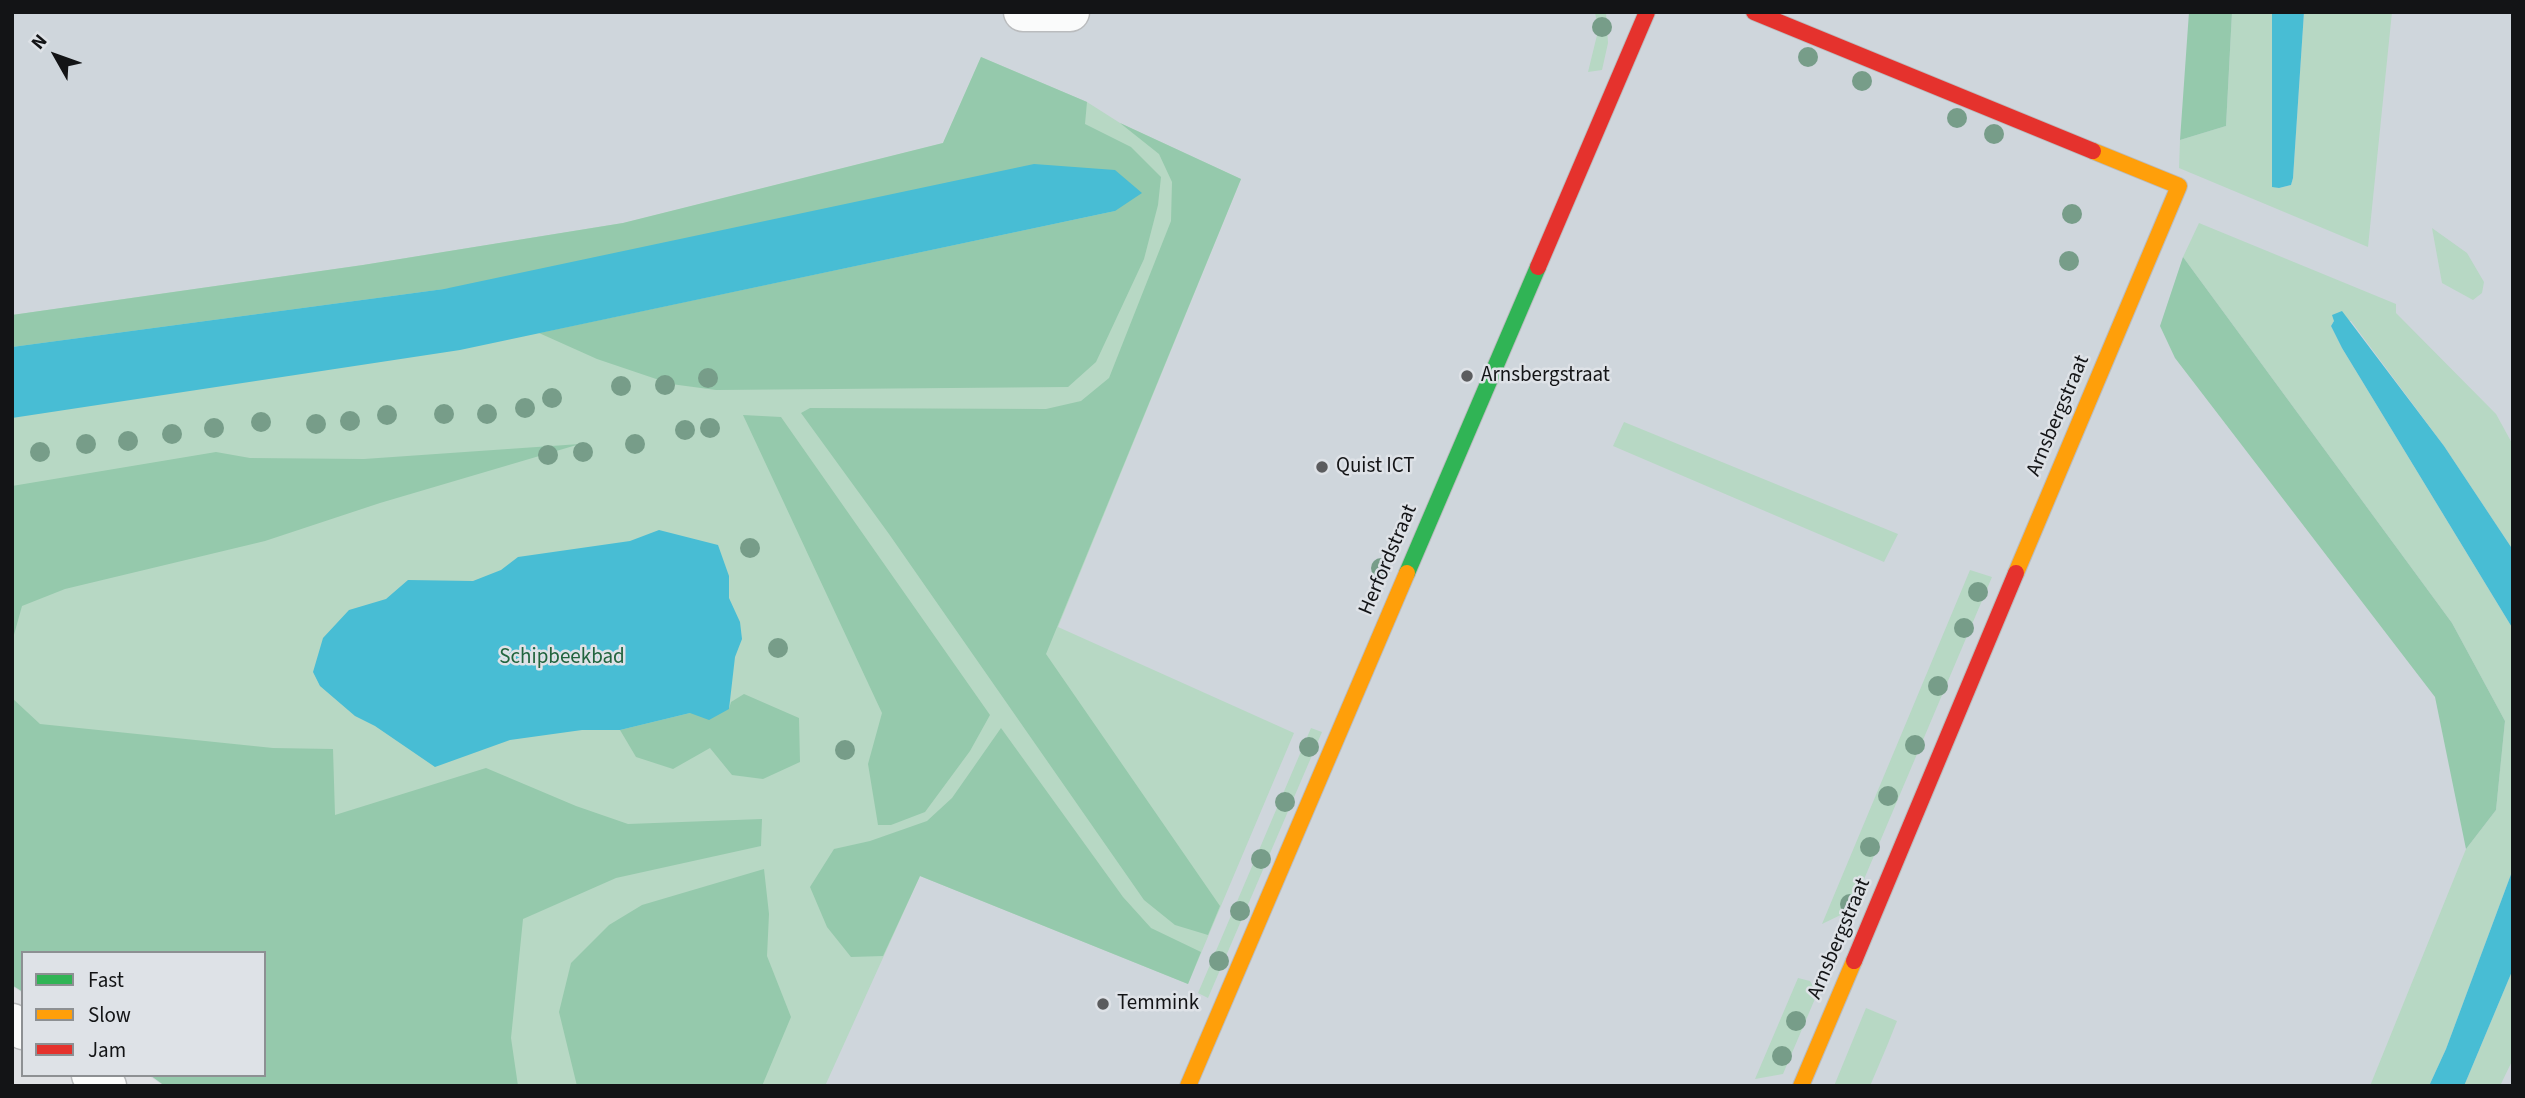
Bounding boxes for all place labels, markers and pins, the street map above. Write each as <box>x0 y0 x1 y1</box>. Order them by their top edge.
place label: Arnsbergstraat <box>1481 363 1610 389</box>
marker: Arnsbergstraat <box>1459 368 1475 384</box>
place label: Quist ICT <box>1336 454 1415 480</box>
marker: Quist ICT <box>1314 459 1330 475</box>
place label: Temmink <box>1117 991 1199 1017</box>
marker: Temmink <box>1095 996 1111 1012</box>

